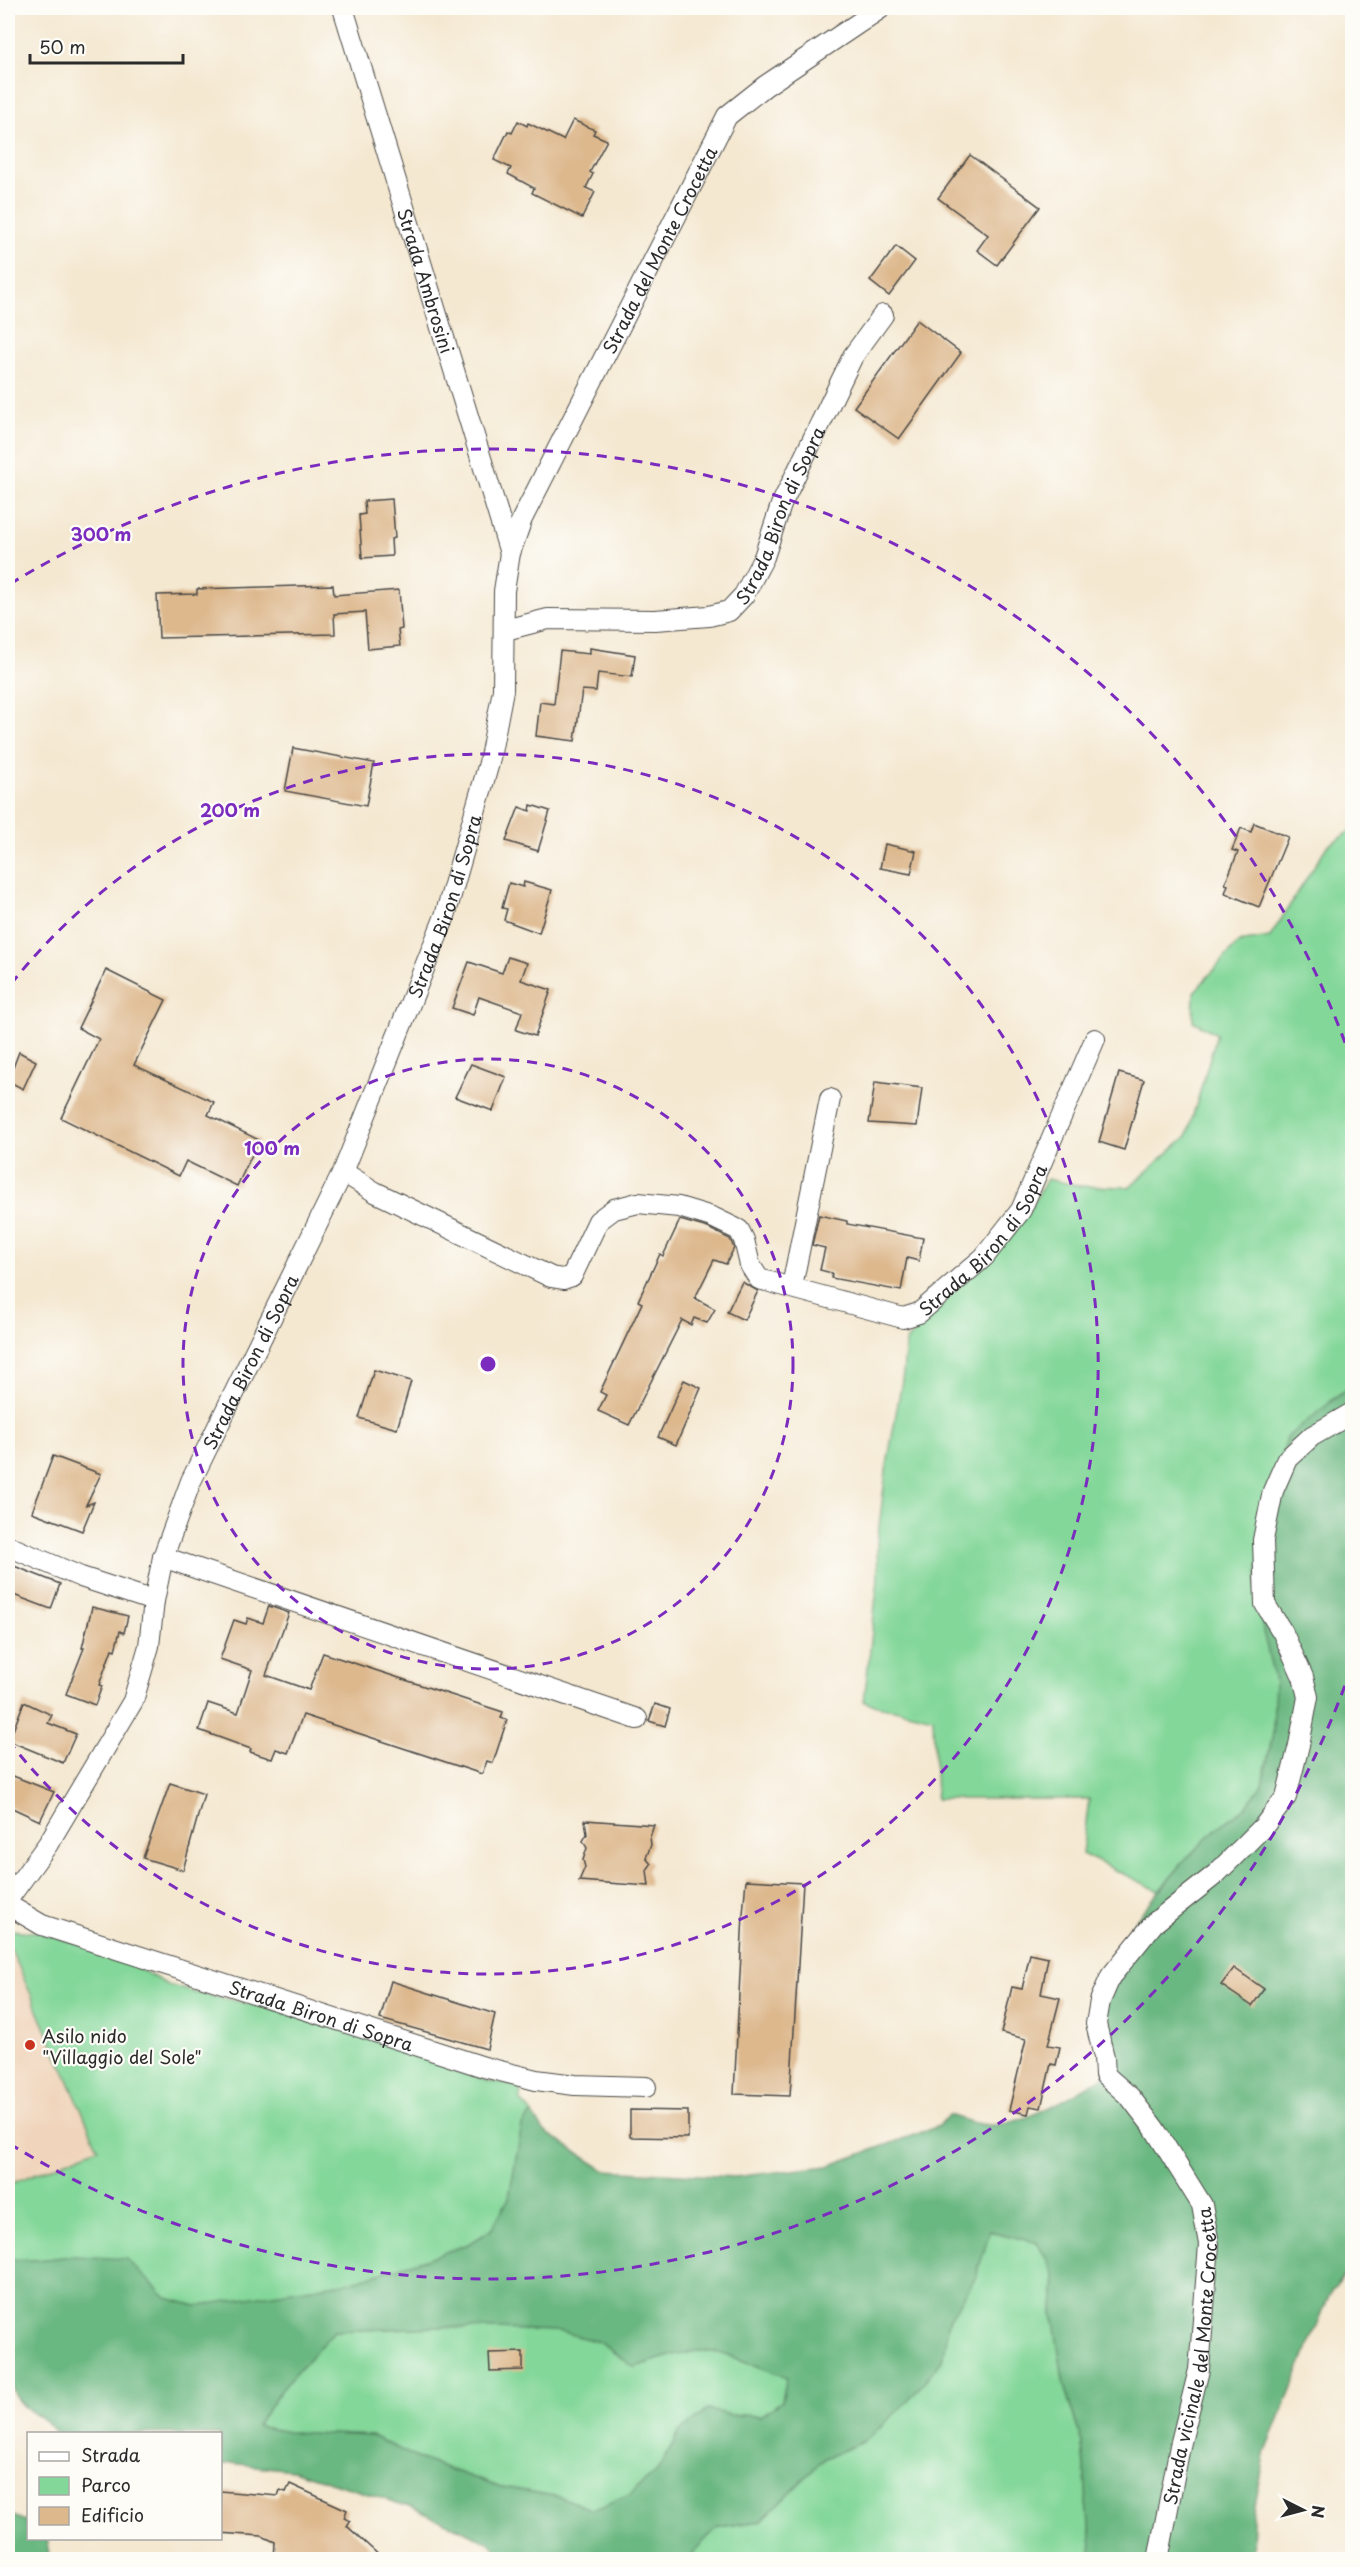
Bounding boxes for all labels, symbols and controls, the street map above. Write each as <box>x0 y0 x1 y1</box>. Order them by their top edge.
scale bar <box>30 27 183 65</box>
text: 50 m <box>39 33 86 60</box>
street label: Strada del Monte Crocetta <box>595 141 723 358</box>
street label: Strada Ambrosini <box>392 205 461 356</box>
street label: Strada Biron di Sopra <box>729 421 831 610</box>
text: 300 m <box>71 520 131 547</box>
text: 200 m <box>200 796 260 823</box>
street label: Strada Biron di Sopra <box>400 811 487 1002</box>
text: 100 m <box>244 1134 300 1161</box>
street label: Strada Biron di Sopra <box>912 1160 1053 1322</box>
street label: Strada Biron di Sopra <box>195 1269 304 1454</box>
centre of rings <box>478 1354 498 1374</box>
street label: Strada Biron di Sopra <box>226 1973 417 2057</box>
place label: Asilo nido "Villaggio del Sole" <box>42 2022 202 2070</box>
marker: Asilo nido "Villaggio del Sole" <box>23 2038 37 2052</box>
street label: Strada vicinale del Monte Crocetta <box>1155 2205 1223 2507</box>
legend <box>27 2432 222 2540</box>
text: Strada <box>81 2441 141 2468</box>
text: Parco <box>81 2471 131 2498</box>
north arrow <box>1273 2480 1333 2540</box>
text: Edificio <box>81 2501 144 2528</box>
text: N <box>1306 2504 1332 2519</box>

